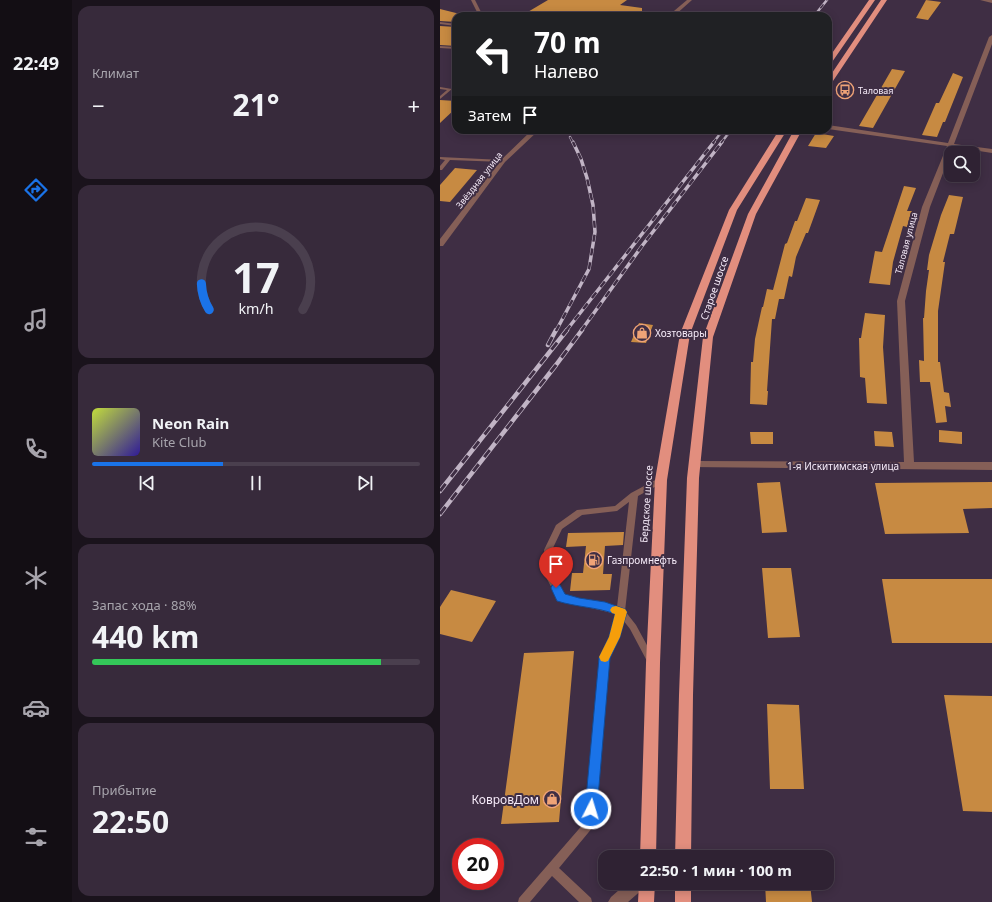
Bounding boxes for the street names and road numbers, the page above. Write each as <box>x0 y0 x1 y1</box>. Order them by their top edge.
street label: Звёздная улица <box>453 149 505 211</box>
street label: Таловая улица <box>892 211 920 275</box>
street label: Старое шоссе <box>697 254 732 322</box>
street label: 1-я Искитимская улица <box>787 459 899 473</box>
street label: Бердское шоссе <box>636 464 656 543</box>

